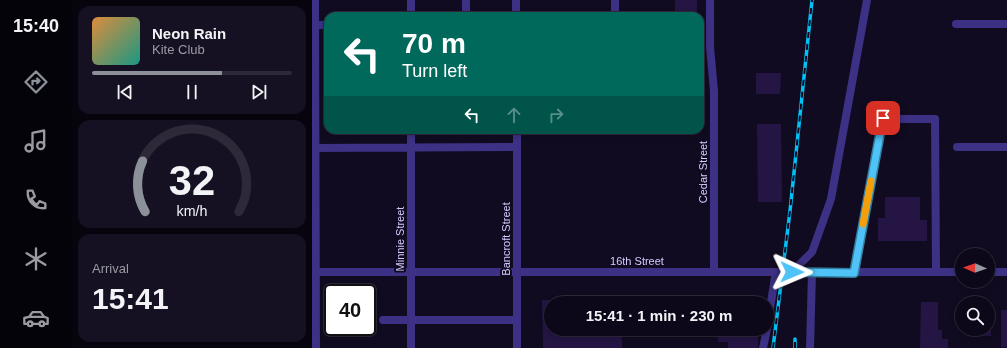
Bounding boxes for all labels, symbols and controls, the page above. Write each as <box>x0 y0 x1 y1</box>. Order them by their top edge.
text: 15:40 <box>13 16 59 36</box>
text: Neon Rain <box>152 25 226 42</box>
icon: left <box>336 28 388 80</box>
text: 70 m <box>402 28 466 59</box>
text: Kite Club <box>152 42 205 57</box>
text: Turn left <box>402 61 467 81</box>
icon: directions <box>22 68 50 96</box>
icon: previous <box>114 81 136 103</box>
icon: pause <box>181 81 203 103</box>
icon: next <box>248 81 270 103</box>
pin <box>866 101 900 135</box>
icon: left <box>461 104 483 126</box>
icon: ahead <box>503 104 525 126</box>
icon: right <box>545 104 567 126</box>
icon: arrive <box>872 107 894 129</box>
icon: music <box>22 127 50 155</box>
street label: Cedar Street <box>697 141 709 203</box>
text: 32 <box>169 157 215 204</box>
icon: phone <box>22 186 50 214</box>
street label: Bancroft Street <box>500 202 512 276</box>
text: km/h <box>177 203 208 219</box>
street label: Minnie Street <box>394 207 406 271</box>
icon: climate <box>22 245 50 273</box>
north arrow <box>955 248 995 288</box>
map controls <box>955 248 995 336</box>
position arrow <box>771 251 813 293</box>
street label: 16th Street <box>610 255 664 267</box>
text: Arrival <box>92 261 129 276</box>
text: 15:41 <box>92 282 169 315</box>
speed limit sign: 40 <box>324 284 376 336</box>
button: search <box>955 296 995 336</box>
icon: car <box>22 304 50 332</box>
text: 15:41 · 1 min · 230 m <box>586 307 732 324</box>

